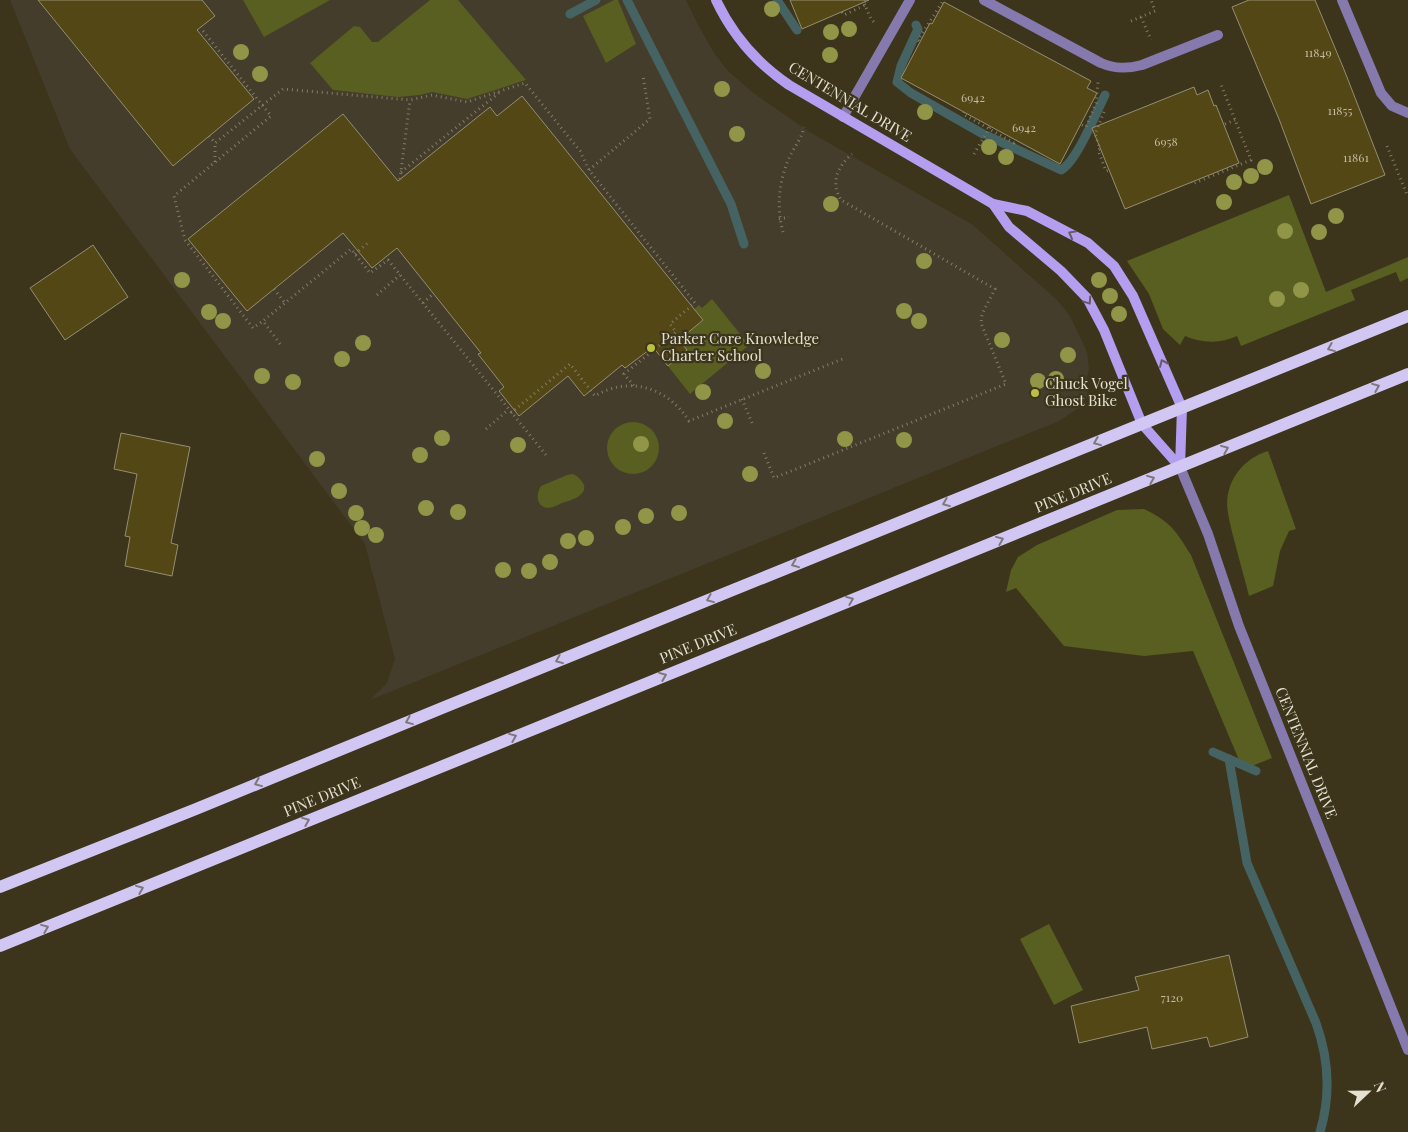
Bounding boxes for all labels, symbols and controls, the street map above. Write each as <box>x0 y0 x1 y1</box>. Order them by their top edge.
house number: 11849 <box>1304 44 1332 60</box>
street label: CENTENNIAL DRIVE <box>785 56 916 146</box>
house number: 6942 <box>961 89 985 105</box>
house number: 11855 <box>1327 102 1353 118</box>
house number: 6942 <box>1012 119 1036 135</box>
house number: 6958 <box>1154 133 1178 149</box>
house number: 11861 <box>1343 149 1369 165</box>
one-way arrow <box>1068 230 1077 240</box>
one-way arrow <box>1081 295 1091 304</box>
place label: Parker Core Knowledge Charter School <box>661 328 819 365</box>
marker: Parker Core Knowledge Charter School <box>645 342 657 354</box>
one-way arrow <box>1327 342 1336 352</box>
one-way arrow <box>1158 359 1169 368</box>
place label: Chuck Vogel Ghost Bike <box>1045 373 1128 410</box>
one-way arrow <box>1371 383 1379 393</box>
marker: Chuck Vogel Ghost Bike <box>1029 387 1041 399</box>
one-way arrow <box>1093 436 1101 446</box>
one-way arrow <box>1220 444 1229 455</box>
street label: PINE DRIVE <box>1031 468 1114 517</box>
one-way arrow <box>1146 474 1155 485</box>
one-way arrow <box>942 497 951 508</box>
one-way arrow <box>996 535 1004 545</box>
one-way arrow <box>792 559 800 569</box>
one-way arrow <box>706 593 715 603</box>
one-way arrow <box>845 596 854 606</box>
street label: PINE DRIVE <box>656 619 739 668</box>
one-way arrow <box>555 654 564 664</box>
one-way arrow <box>659 671 667 681</box>
street label: CENTENNIAL DRIVE <box>1271 684 1343 822</box>
one-way arrow <box>405 715 414 726</box>
one-way arrow <box>508 733 517 743</box>
street label: PINE DRIVE <box>280 772 363 821</box>
one-way arrow <box>255 778 263 788</box>
one-way arrow <box>302 817 310 827</box>
one-way arrow <box>135 885 144 895</box>
one-way arrow <box>40 923 49 934</box>
house number: 7120 <box>1161 989 1183 1005</box>
north arrow <box>1343 1067 1393 1117</box>
text: N <box>1370 1079 1391 1095</box>

